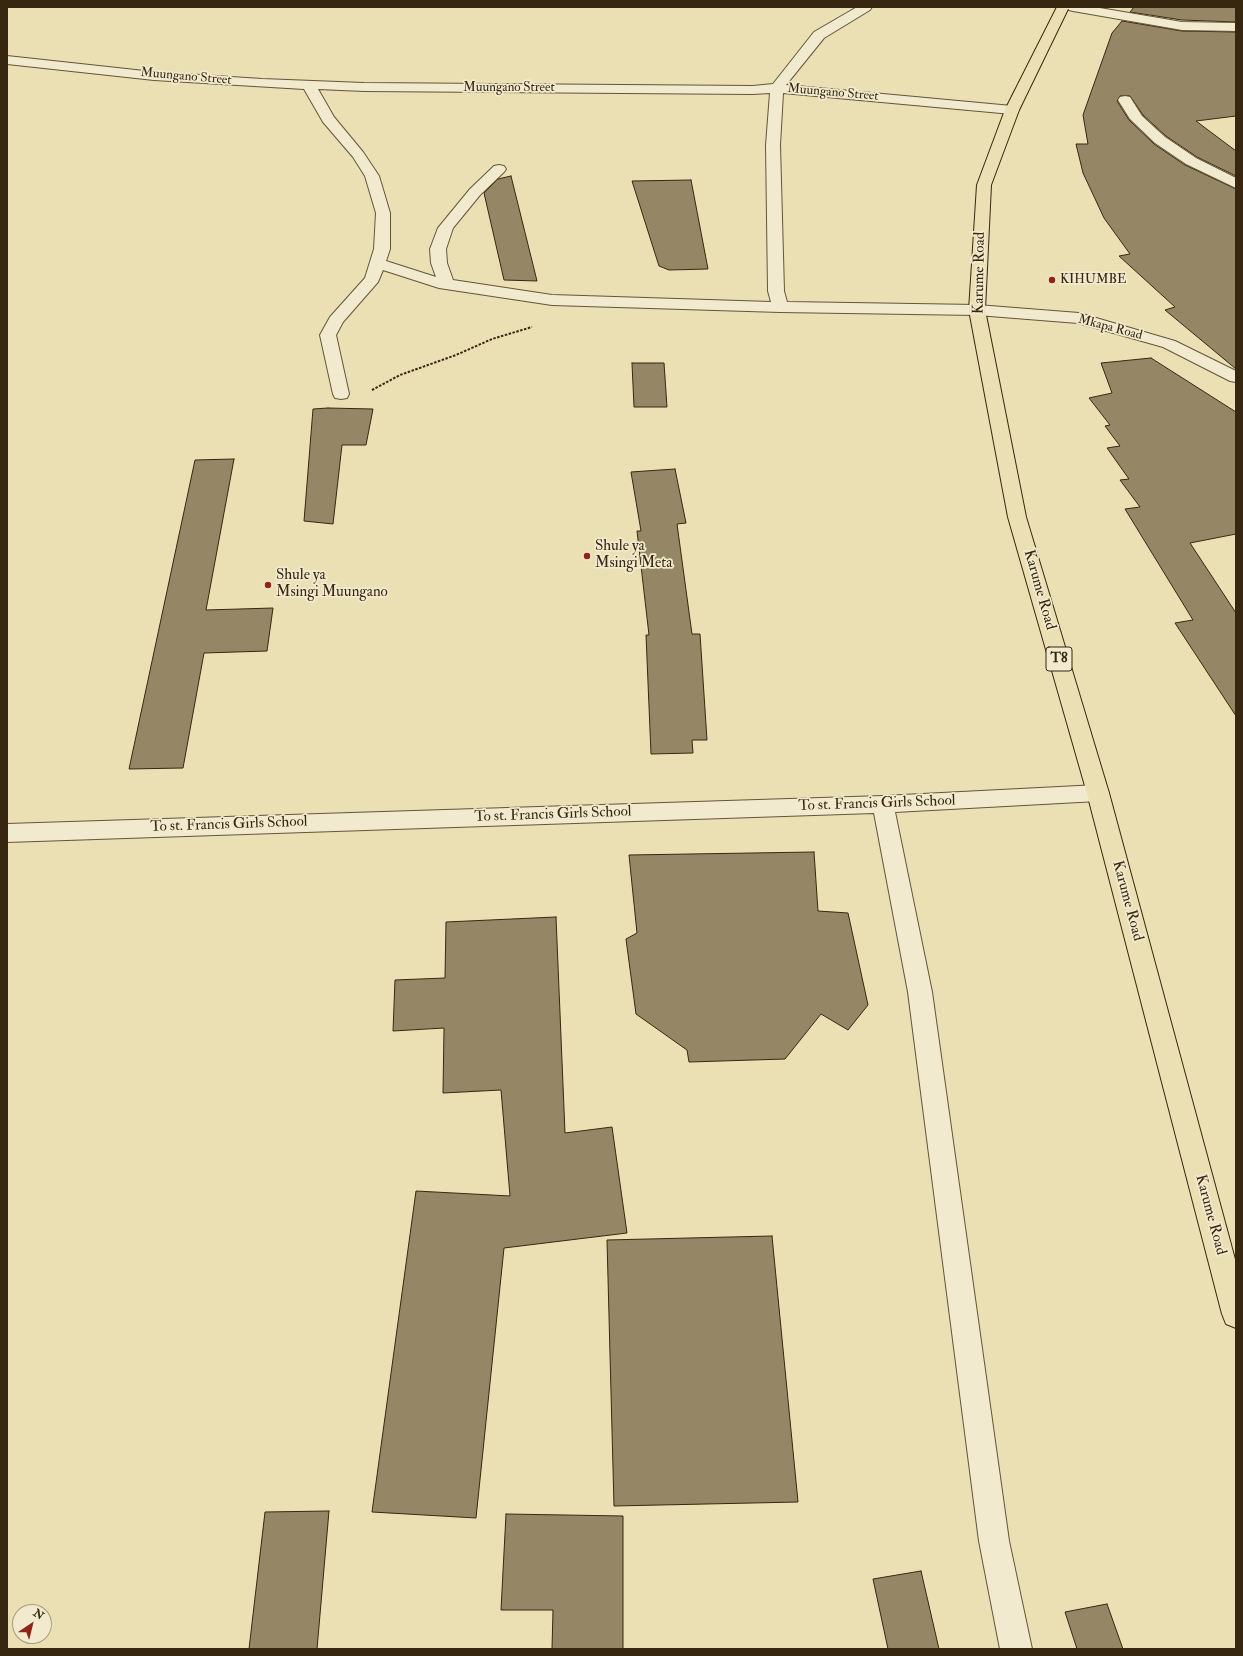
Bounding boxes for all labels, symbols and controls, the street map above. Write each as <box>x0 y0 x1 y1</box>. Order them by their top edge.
street label: Muungano Street <box>140 65 232 89</box>
street label: Muungano Street <box>463 80 555 96</box>
street label: Muungano Street <box>787 81 879 105</box>
street label: Karume Road <box>970 232 990 314</box>
place label: KIHUMBE <box>1060 272 1126 288</box>
marker: KIHUMBE <box>1047 275 1057 285</box>
street label: Mkapa Road <box>1076 312 1144 344</box>
place label: Shule ya Msingi Meta <box>595 538 672 573</box>
street label: Karume Road <box>1019 548 1059 632</box>
marker: Shule ya Msingi Meta <box>582 551 592 561</box>
place label: Shule ya Msingi Muungano <box>276 567 388 602</box>
marker: Shule ya Msingi Muungano <box>263 580 273 590</box>
road number: T8 <box>1046 647 1072 671</box>
street label: To st. Francis Girls School <box>798 792 956 816</box>
street label: To st. Francis Girls School <box>474 803 632 827</box>
street label: To st. Francis Girls School <box>150 813 308 837</box>
street label: Karume Road <box>1108 859 1146 943</box>
street label: Karume Road <box>1191 1173 1229 1257</box>
north arrow <box>12 1604 52 1644</box>
text: N <box>31 1606 46 1623</box>

